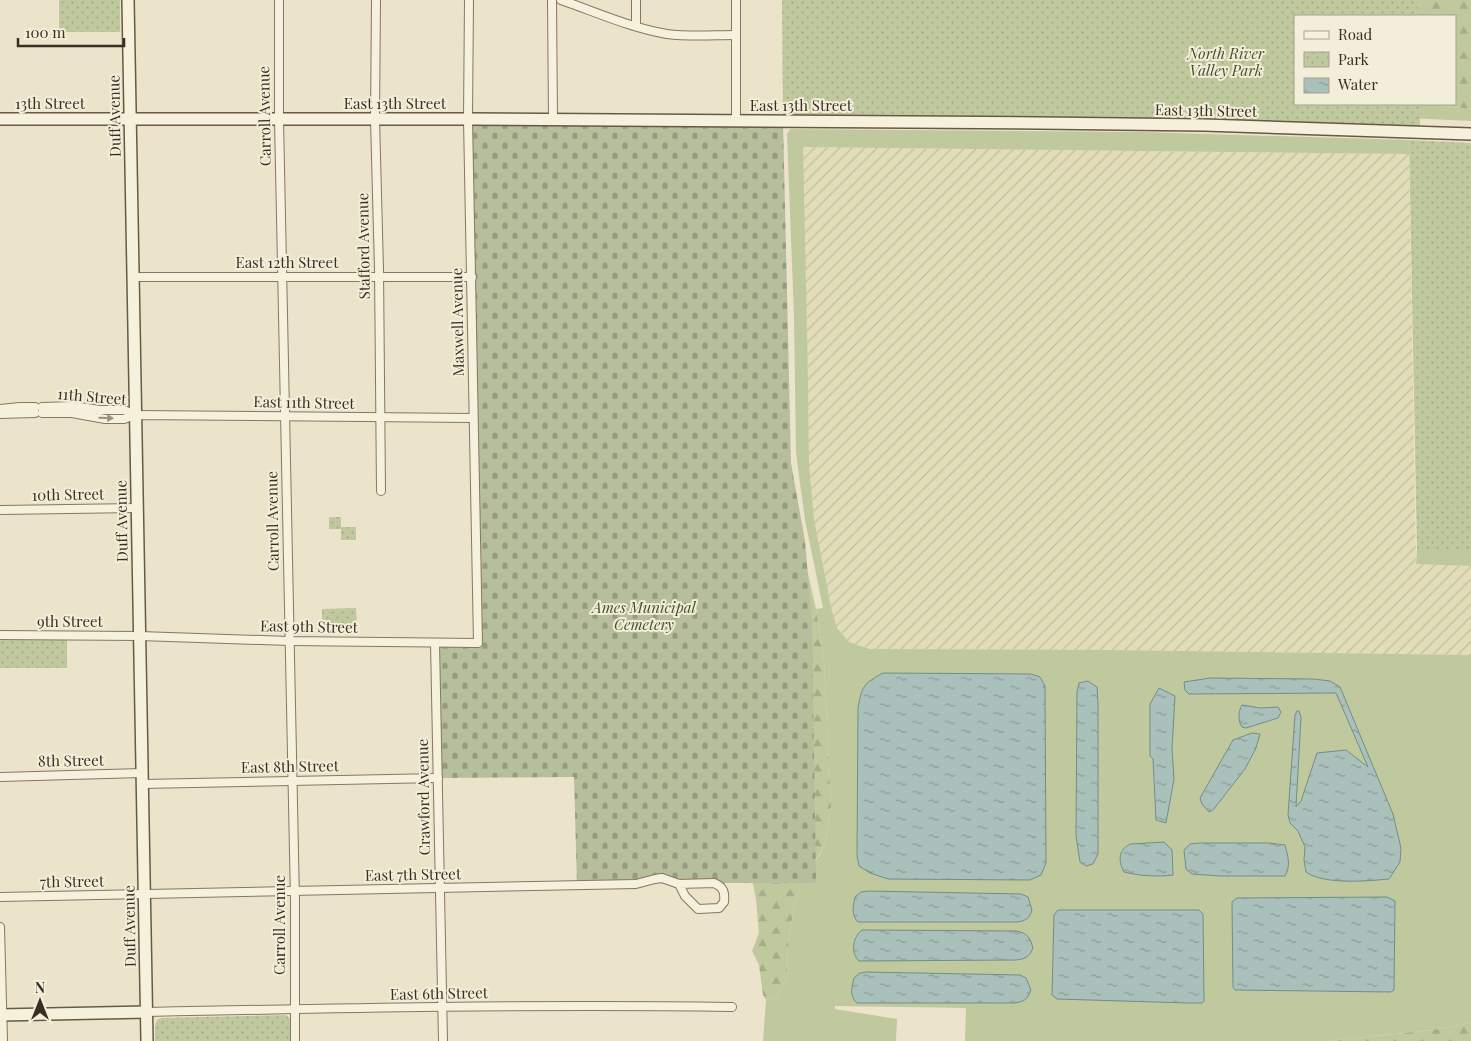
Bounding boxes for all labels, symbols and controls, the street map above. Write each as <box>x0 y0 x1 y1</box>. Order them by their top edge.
scale bar <box>18 15 124 47</box>
legend <box>1294 15 1456 105</box>
text: 100 m <box>25 22 66 42</box>
text: Road <box>1338 24 1372 44</box>
park label: North River Valley Park <box>1186 43 1265 80</box>
text: Park <box>1338 49 1370 69</box>
street label: Carroll Avenue <box>253 66 275 166</box>
text: Water <box>1337 74 1378 94</box>
street label: Duff Avenue <box>103 75 125 157</box>
street label: 13th Street <box>15 93 86 113</box>
street label: East 13th Street <box>344 93 447 113</box>
street label: East 13th Street <box>750 95 853 115</box>
street label: East 13th Street <box>1155 99 1258 121</box>
street label: Stafford Avenue <box>352 193 374 299</box>
street label: East 12th Street <box>236 252 339 272</box>
street label: Maxwell Avenue <box>446 268 468 376</box>
street label: 11th Street <box>57 383 128 409</box>
street label: East 11th Street <box>253 391 356 413</box>
one-way arrow <box>98 415 114 423</box>
street label: Carroll Avenue <box>261 471 283 571</box>
street label: Duff Avenue <box>110 480 132 562</box>
street label: 10th Street <box>31 483 105 505</box>
park label: Ames Municipal Cemetery <box>590 597 697 634</box>
street label: 9th Street <box>37 611 104 631</box>
street label: East 9th Street <box>260 615 359 637</box>
street label: Crawford Avenue <box>412 739 434 855</box>
street label: 8th Street <box>38 749 105 771</box>
street label: East 8th Street <box>241 755 340 777</box>
street label: East 7th Street <box>365 863 462 885</box>
street label: 7th Street <box>40 870 105 892</box>
street label: Carroll Avenue <box>269 875 289 975</box>
street label: Duff Avenue <box>118 885 140 967</box>
north arrow <box>15 976 65 1026</box>
text: N <box>35 978 45 997</box>
street label: East 6th Street <box>390 982 489 1004</box>

